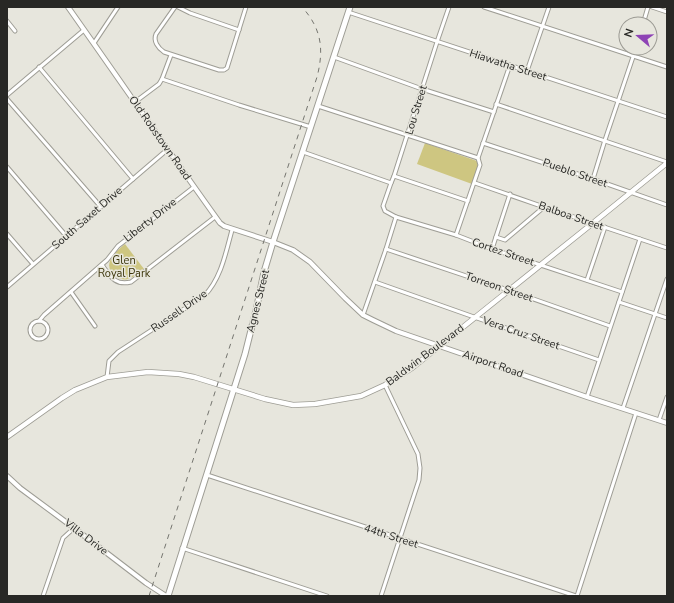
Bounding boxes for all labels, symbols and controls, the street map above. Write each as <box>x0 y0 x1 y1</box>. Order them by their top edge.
north arrow <box>618 16 658 56</box>
text: N <box>621 27 637 39</box>
street label: Hiawatha Street <box>467 45 549 85</box>
street label: Lou Street <box>401 83 431 137</box>
street label: Old Robstown Road <box>125 93 195 183</box>
street label: Pueblo Street <box>541 155 609 191</box>
street label: South Saxet Drive <box>49 183 126 253</box>
street label: Liberty Drive <box>120 194 180 245</box>
street label: Balboa Street <box>537 198 606 234</box>
street label: Cortez Street <box>470 234 536 270</box>
park label: Glen Royal Park <box>98 253 151 281</box>
street label: Agnes Street <box>243 268 273 334</box>
street label: Torreon Street <box>463 268 535 306</box>
street label: Russell Drive <box>148 286 210 336</box>
street label: Vera Cruz Street <box>479 312 562 353</box>
street label: Baldwin Boulevard <box>383 321 467 389</box>
street label: Airport Road <box>461 347 525 381</box>
street label: Villa Drive <box>60 515 111 559</box>
street label: 44th Street <box>362 520 420 552</box>

